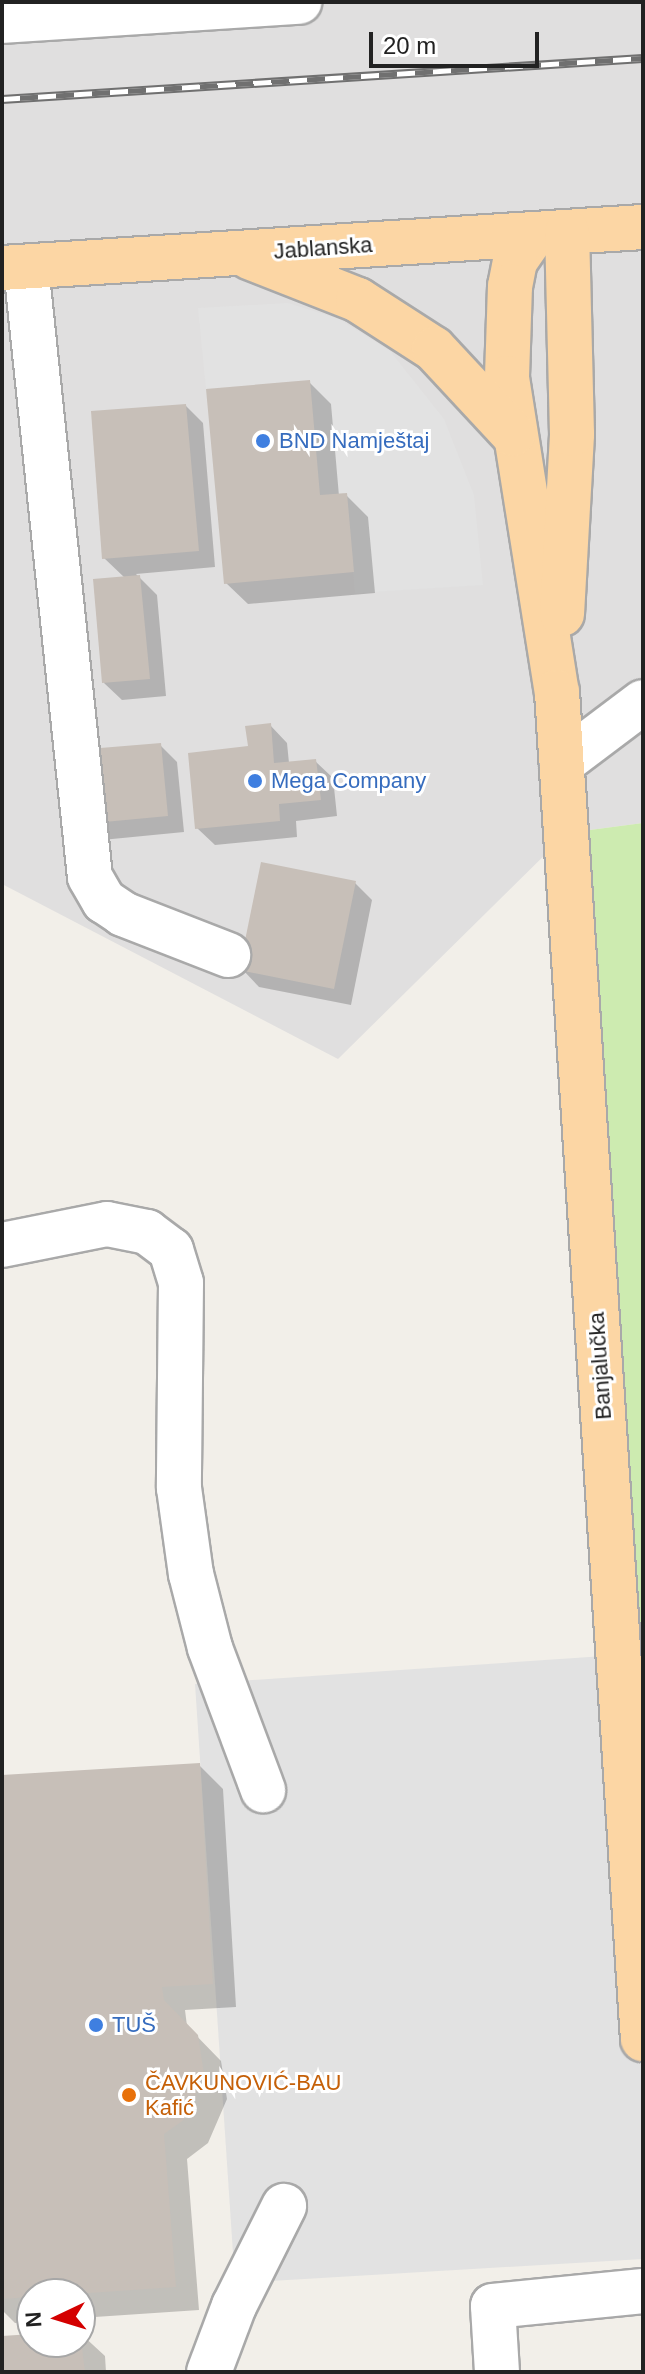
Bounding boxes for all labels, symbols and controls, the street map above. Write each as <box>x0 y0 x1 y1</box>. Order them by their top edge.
scale bar <box>373 16 543 66</box>
text: 20 m <box>383 32 436 59</box>
street label: Jablanska <box>273 231 373 265</box>
place label: BND Namještaj <box>279 428 429 454</box>
marker: BND Namještaj <box>254 432 272 450</box>
place label: Mega Company <box>271 768 426 794</box>
marker: Mega Company <box>246 772 264 790</box>
street label: Banjalučka <box>583 1311 617 1421</box>
place label: TUŠ <box>112 2012 156 2038</box>
marker: TUŠ <box>87 2016 105 2034</box>
place label: ČAVKUNOVIĆ-BAU Kafić <box>145 2069 341 2120</box>
marker: ČAVKUNOVIĆ-BAU Kafić <box>120 2086 138 2104</box>
north arrow <box>16 2278 96 2358</box>
text: N <box>21 2311 47 2328</box>

